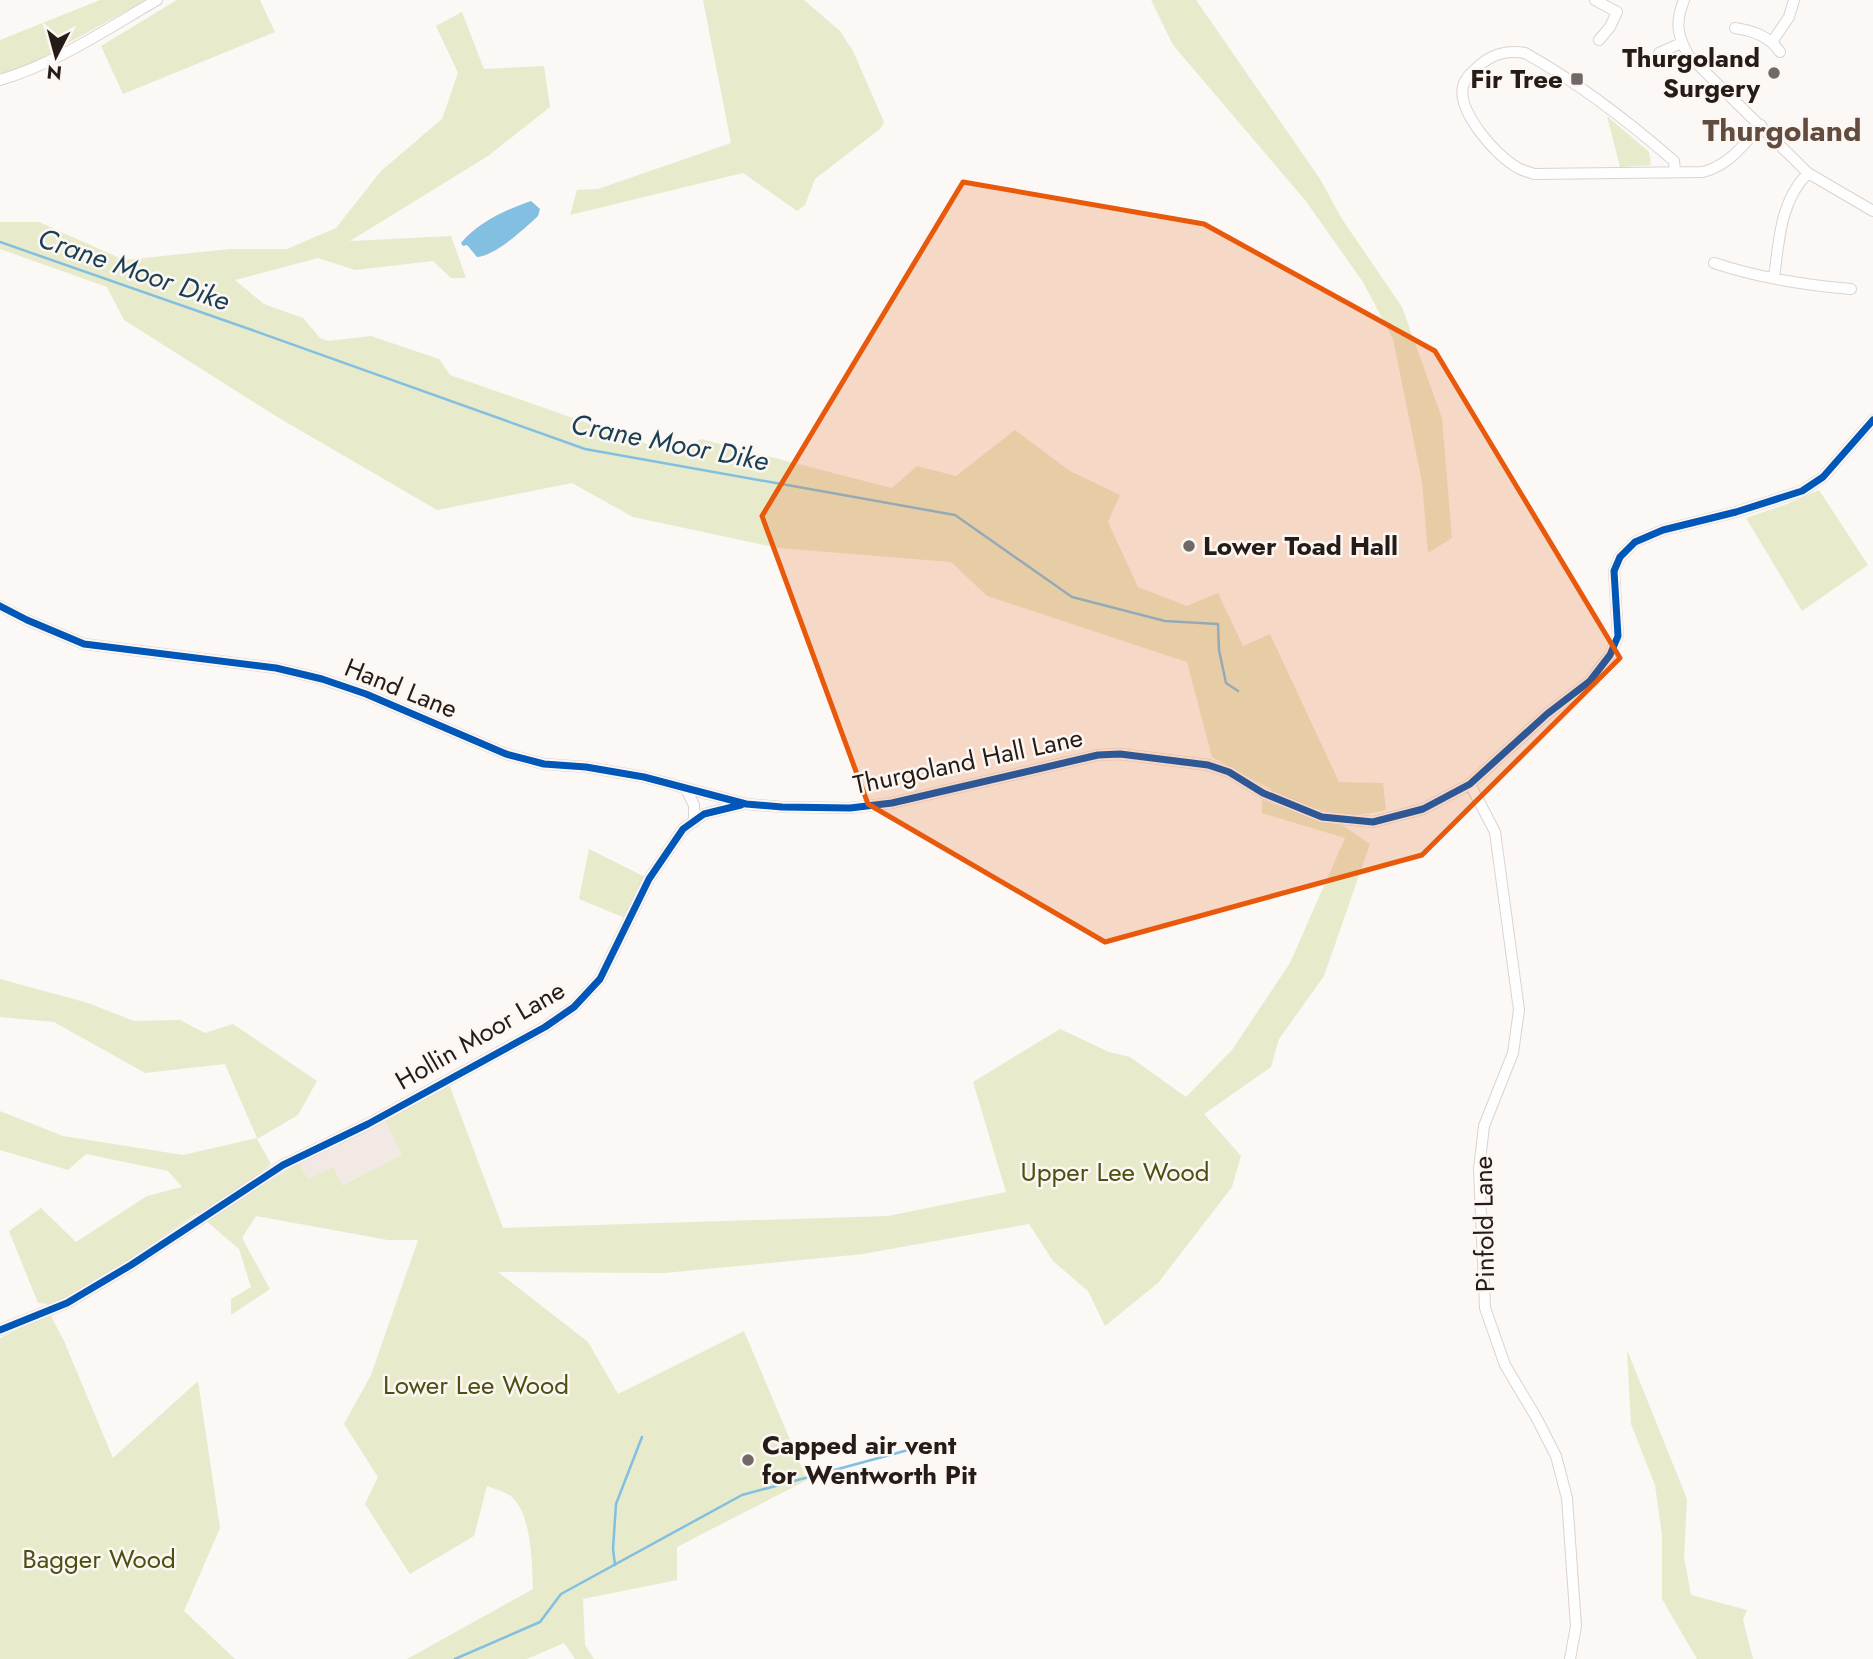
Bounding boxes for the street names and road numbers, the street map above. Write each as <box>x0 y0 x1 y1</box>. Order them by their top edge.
street label: Hand Lane <box>339 648 463 728</box>
street label: Thurgoland Hall Lane <box>850 718 1086 804</box>
street label: Hollin Moor Lane <box>388 971 572 1099</box>
street label: Pinfold Lane <box>1464 1156 1504 1292</box>

